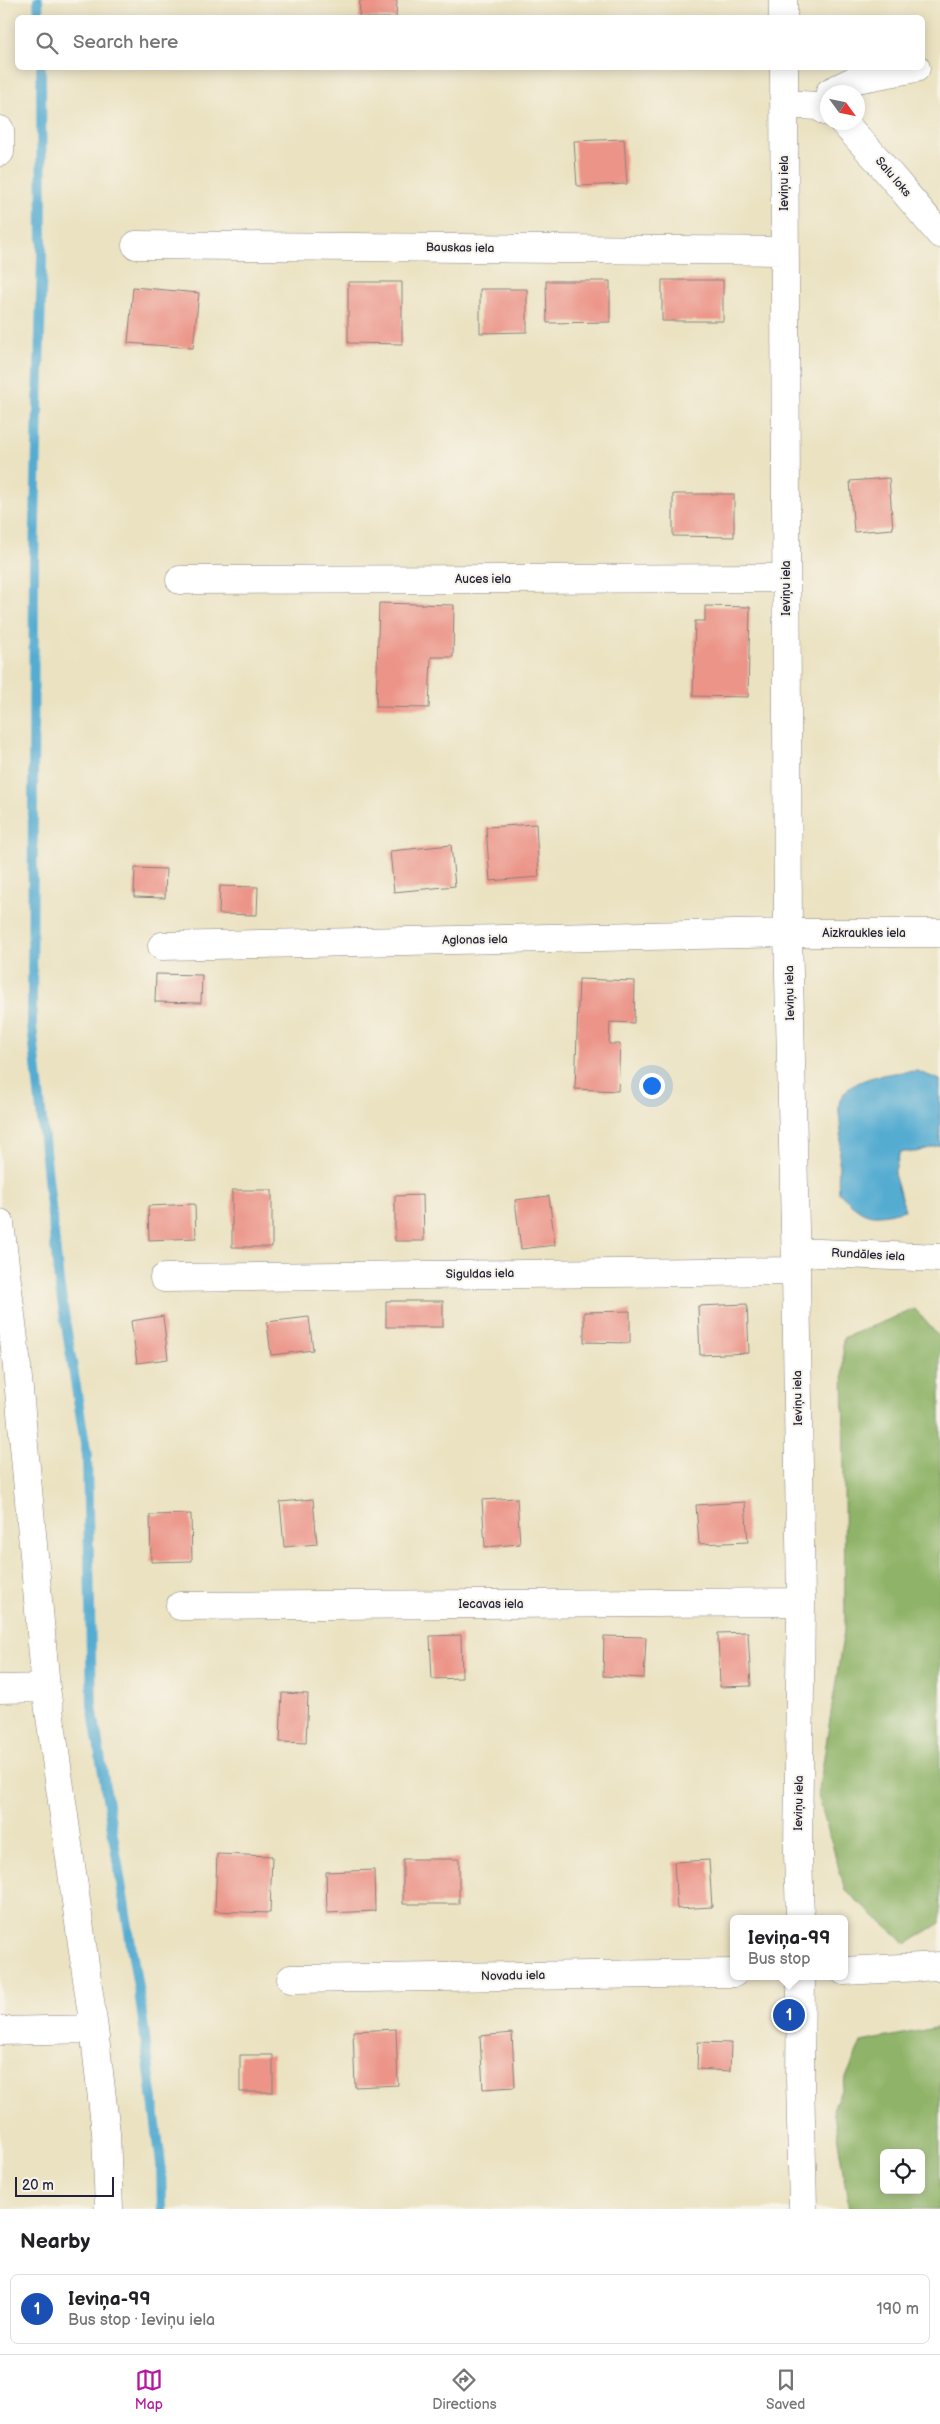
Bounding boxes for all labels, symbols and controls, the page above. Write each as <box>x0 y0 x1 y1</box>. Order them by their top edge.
search box <box>15 15 925 70</box>
icon: search <box>33 29 61 57</box>
text: Search here <box>73 31 178 54</box>
north arrow <box>820 85 865 130</box>
street label: Salu loks <box>872 154 914 200</box>
street label: Ieviņu iela <box>777 155 792 211</box>
street label: Bauskas iela <box>426 240 495 256</box>
street label: Ieviņu iela <box>779 560 794 616</box>
street label: Auces iela <box>455 572 511 587</box>
street label: Aizkraukles iela <box>822 926 906 941</box>
street label: Aglonas iela <box>442 932 508 948</box>
street label: Ieviņu iela <box>782 965 798 1021</box>
your location <box>639 1073 665 1099</box>
street label: Rundāles iela <box>831 1246 905 1264</box>
street label: Siguldas iela <box>446 1266 515 1282</box>
street label: Ieviņu iela <box>790 1370 806 1426</box>
street label: Iecavas iela <box>459 1597 524 1612</box>
street label: Ieviņu iela <box>791 1775 807 1831</box>
popup <box>730 1915 848 1980</box>
text: Ieviņa-99 <box>748 1927 830 1950</box>
text: Bus stop <box>748 1950 811 1969</box>
street label: Novadu iela <box>481 1968 545 1984</box>
pin: 1 <box>773 1996 805 2034</box>
map controls <box>880 2149 925 2194</box>
button: locate <box>880 2149 925 2194</box>
scale bar <box>15 2174 114 2197</box>
text: 20 m <box>22 2177 54 2194</box>
text: Nearby <box>20 2229 90 2254</box>
text: Ieviņa-99 <box>68 2288 151 2311</box>
text: 1 <box>34 2300 40 2319</box>
text: 190 m <box>877 2300 919 2319</box>
text: Bus stop · Ieviņu iela <box>68 2311 215 2330</box>
tab: Map <box>135 2366 163 2413</box>
tab: Directions <box>432 2366 497 2413</box>
tab: Saved <box>766 2366 805 2413</box>

